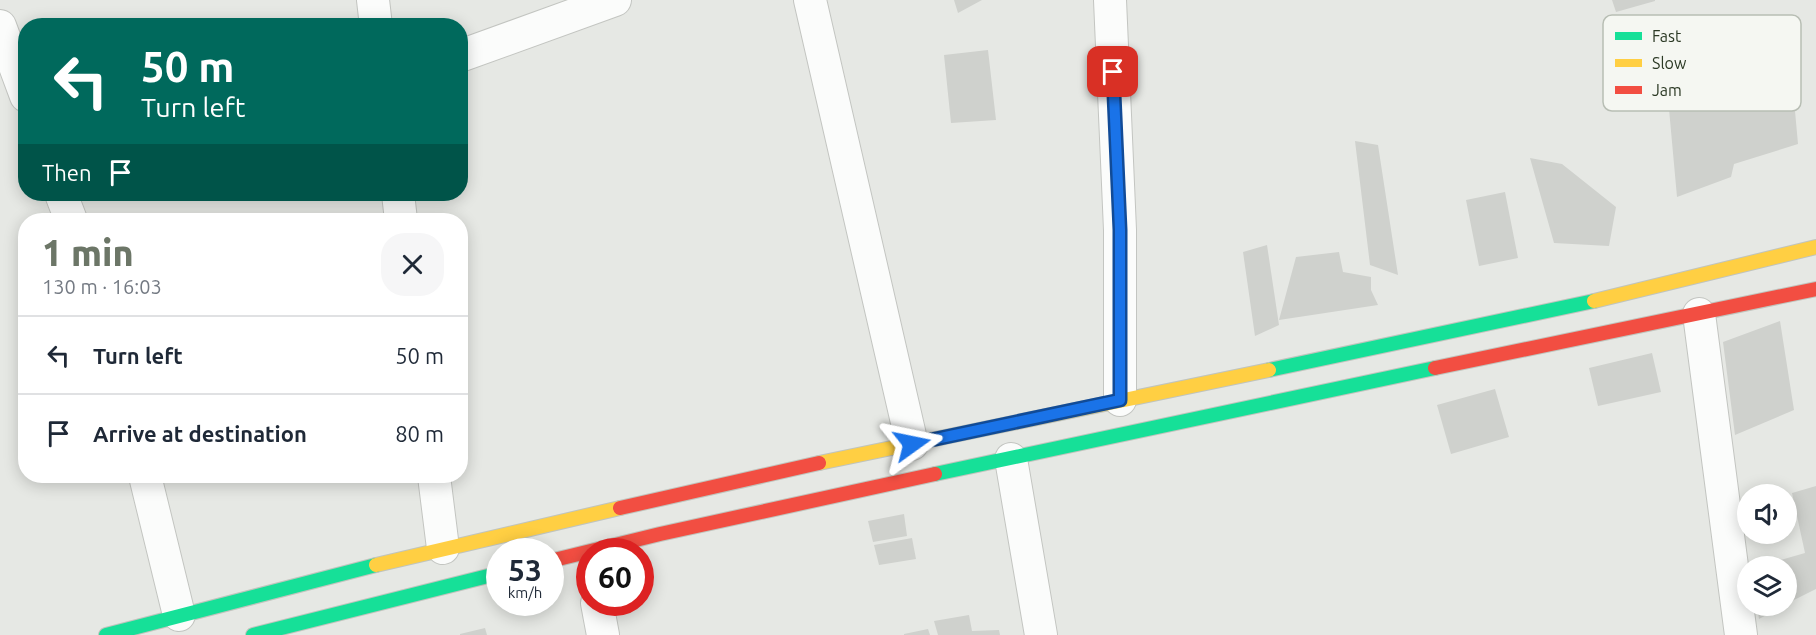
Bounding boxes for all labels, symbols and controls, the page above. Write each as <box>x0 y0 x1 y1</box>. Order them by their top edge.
legend <box>1603 15 1801 111</box>
text: Fast <box>1652 27 1682 45</box>
icon: left <box>42 42 120 120</box>
text: 50 m <box>141 43 235 90</box>
pin <box>1087 46 1138 97</box>
text: Slow <box>1652 54 1687 72</box>
icon: arrive <box>1096 55 1129 88</box>
text: Jam <box>1652 81 1682 99</box>
text: Turn left <box>141 92 245 122</box>
icon: arrive <box>104 156 137 189</box>
text: Then <box>42 160 92 185</box>
text: 1 min <box>42 232 134 273</box>
button: close <box>381 233 444 296</box>
text: 130 m · 16:03 <box>42 275 162 298</box>
icon: left <box>42 339 75 372</box>
text: Turn left <box>93 343 183 368</box>
text: 50 m <box>395 343 444 368</box>
position arrow <box>880 412 944 476</box>
icon: arrive <box>42 417 75 450</box>
text: Arrive at destination <box>93 421 307 446</box>
text: 80 m <box>395 421 444 446</box>
map controls <box>1737 484 1797 616</box>
button: sound <box>1737 484 1797 544</box>
speed limit sign: 60 <box>576 538 654 616</box>
text: 53 <box>508 553 542 587</box>
button: layers <box>1737 556 1797 616</box>
text: km/h <box>508 584 542 601</box>

